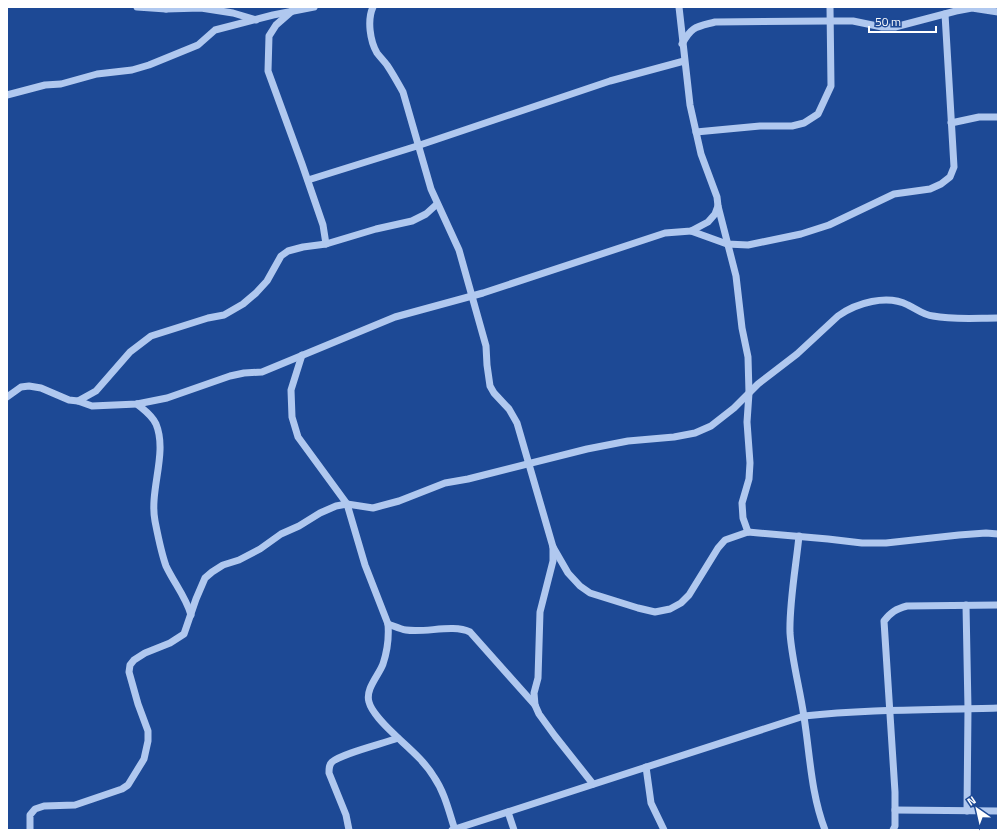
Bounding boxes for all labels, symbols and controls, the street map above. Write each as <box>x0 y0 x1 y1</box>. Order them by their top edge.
scale bar <box>869 8 936 34</box>
text: 50 m <box>875 12 901 31</box>
north arrow <box>957 789 997 829</box>
text: N <box>964 792 979 809</box>

